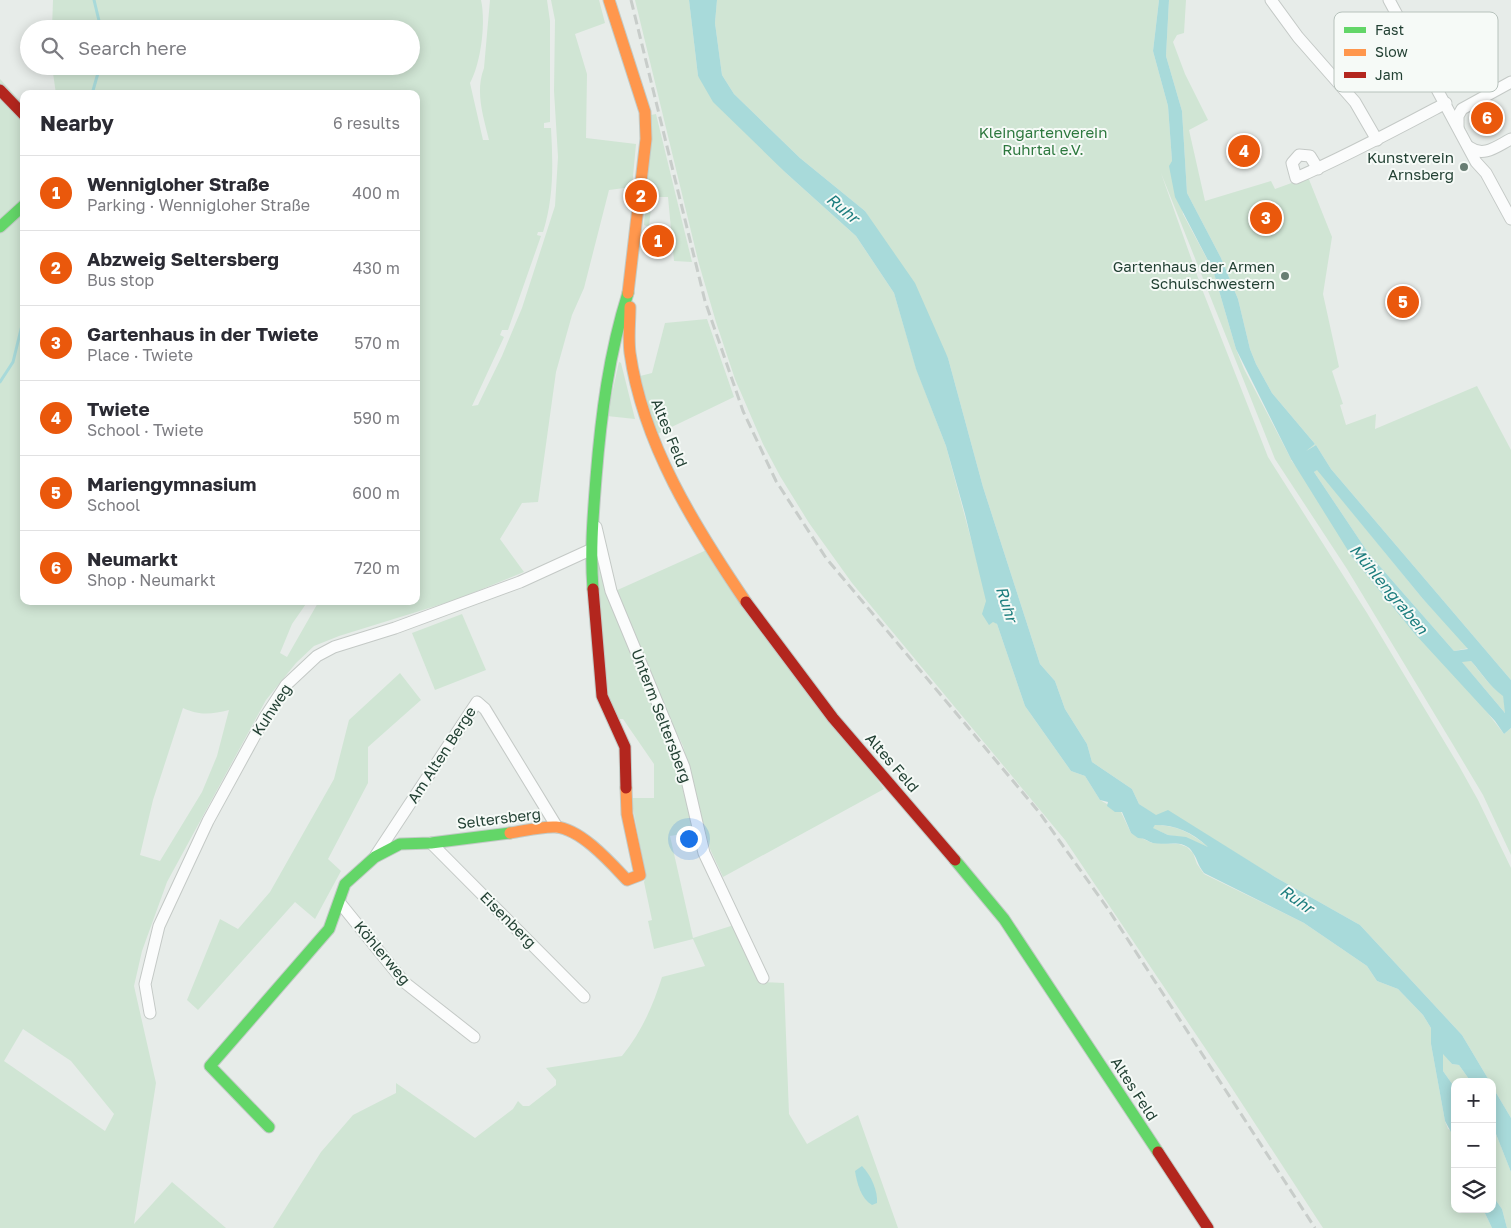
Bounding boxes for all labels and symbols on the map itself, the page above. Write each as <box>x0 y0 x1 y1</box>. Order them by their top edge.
legend <box>1334 12 1498 92</box>
text: Fast <box>1375 21 1404 38</box>
text: Slow <box>1375 43 1408 60</box>
text: Jam <box>1375 66 1403 83</box>
pin: 6 <box>1471 99 1503 137</box>
park label: Kleingartenverein Ruhrtal e.V. <box>979 123 1107 158</box>
pin: 4 <box>1228 132 1260 170</box>
place label: Kunstverein Arnsberg <box>1367 148 1454 183</box>
marker: Kunstverein Arnsberg <box>1458 161 1470 173</box>
pin: 2 <box>625 177 657 215</box>
water label: Ruhr <box>823 189 865 229</box>
pin: 3 <box>1250 199 1282 237</box>
pin: 1 <box>642 222 674 260</box>
place label: Gartenhaus der Armen Schulschwestern <box>1113 257 1275 292</box>
marker: Gartenhaus der Armen Schulschwestern <box>1279 270 1291 282</box>
pin: 5 <box>1387 283 1419 321</box>
street label: Altes Feld <box>648 396 692 469</box>
water label: Mühlengraben <box>1346 540 1433 639</box>
water label: Ruhr <box>992 584 1023 627</box>
street label: Unterm Seltersberg <box>628 646 696 785</box>
street label: Kuhweg <box>248 680 295 739</box>
street label: Am Alten Berge <box>403 703 479 806</box>
street label: Altes Feld <box>862 729 923 795</box>
street label: Seltersberg <box>456 804 542 832</box>
your location <box>676 826 702 852</box>
water label: Ruhr <box>1276 880 1320 919</box>
street label: Eisenberg <box>477 888 540 951</box>
street label: Köhlerweg <box>351 917 415 988</box>
street label: Altes Feld <box>1108 1053 1162 1124</box>

